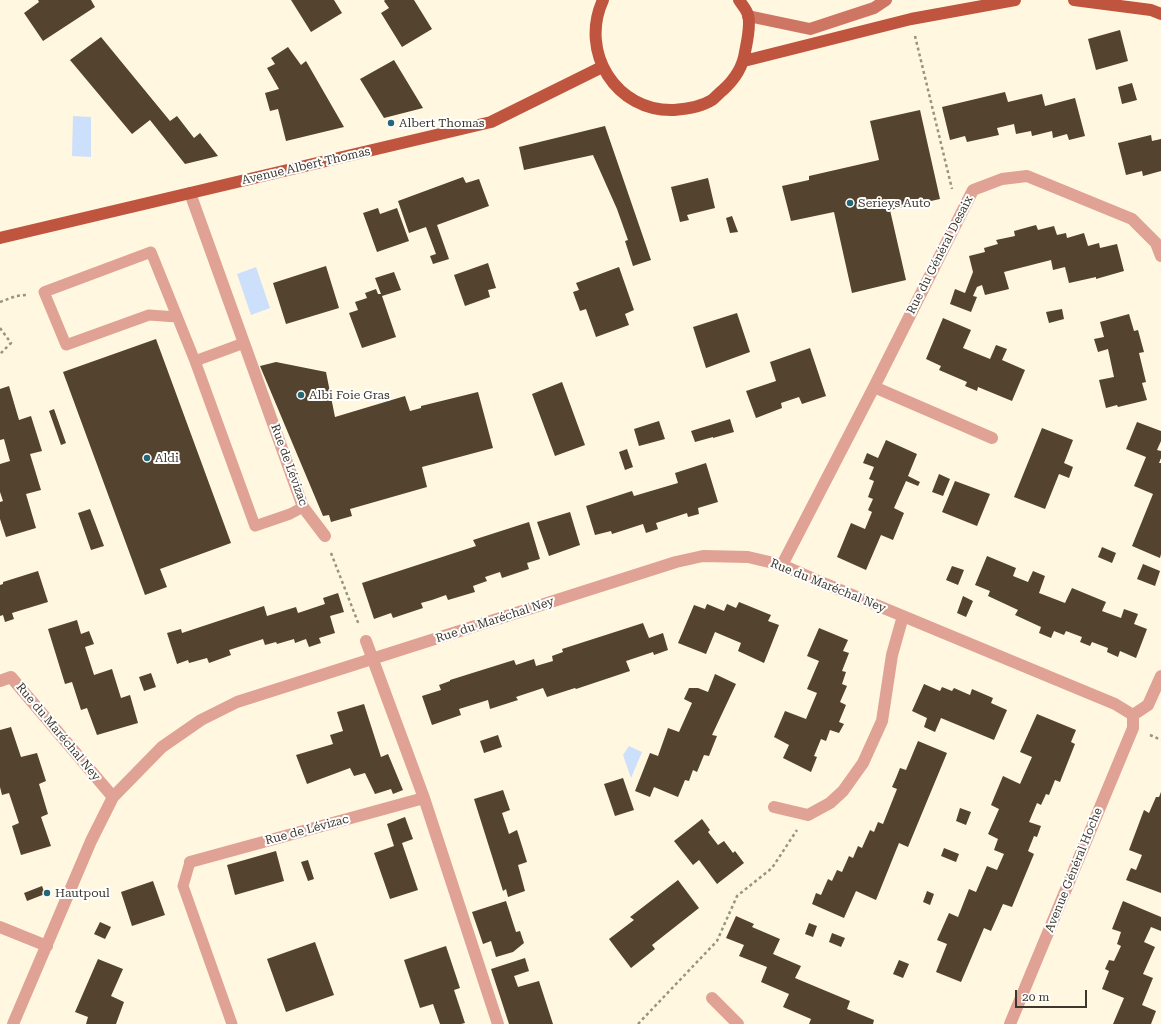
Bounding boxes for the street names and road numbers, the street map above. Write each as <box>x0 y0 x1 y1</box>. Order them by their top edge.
street label: Avenue Albert Thomas <box>240 144 372 188</box>
street label: Rue du Général Desaix <box>904 193 976 317</box>
street label: Rue de Lévizac <box>268 422 310 508</box>
street label: Rue du Maréchal Ney <box>768 556 888 616</box>
street label: Rue du Maréchal Ney <box>434 594 556 646</box>
street label: Rue du Maréchal Ney <box>13 680 103 784</box>
street label: Avenue Général Hoche <box>1042 806 1106 934</box>
street label: Rue de Lévizac <box>264 812 350 848</box>

